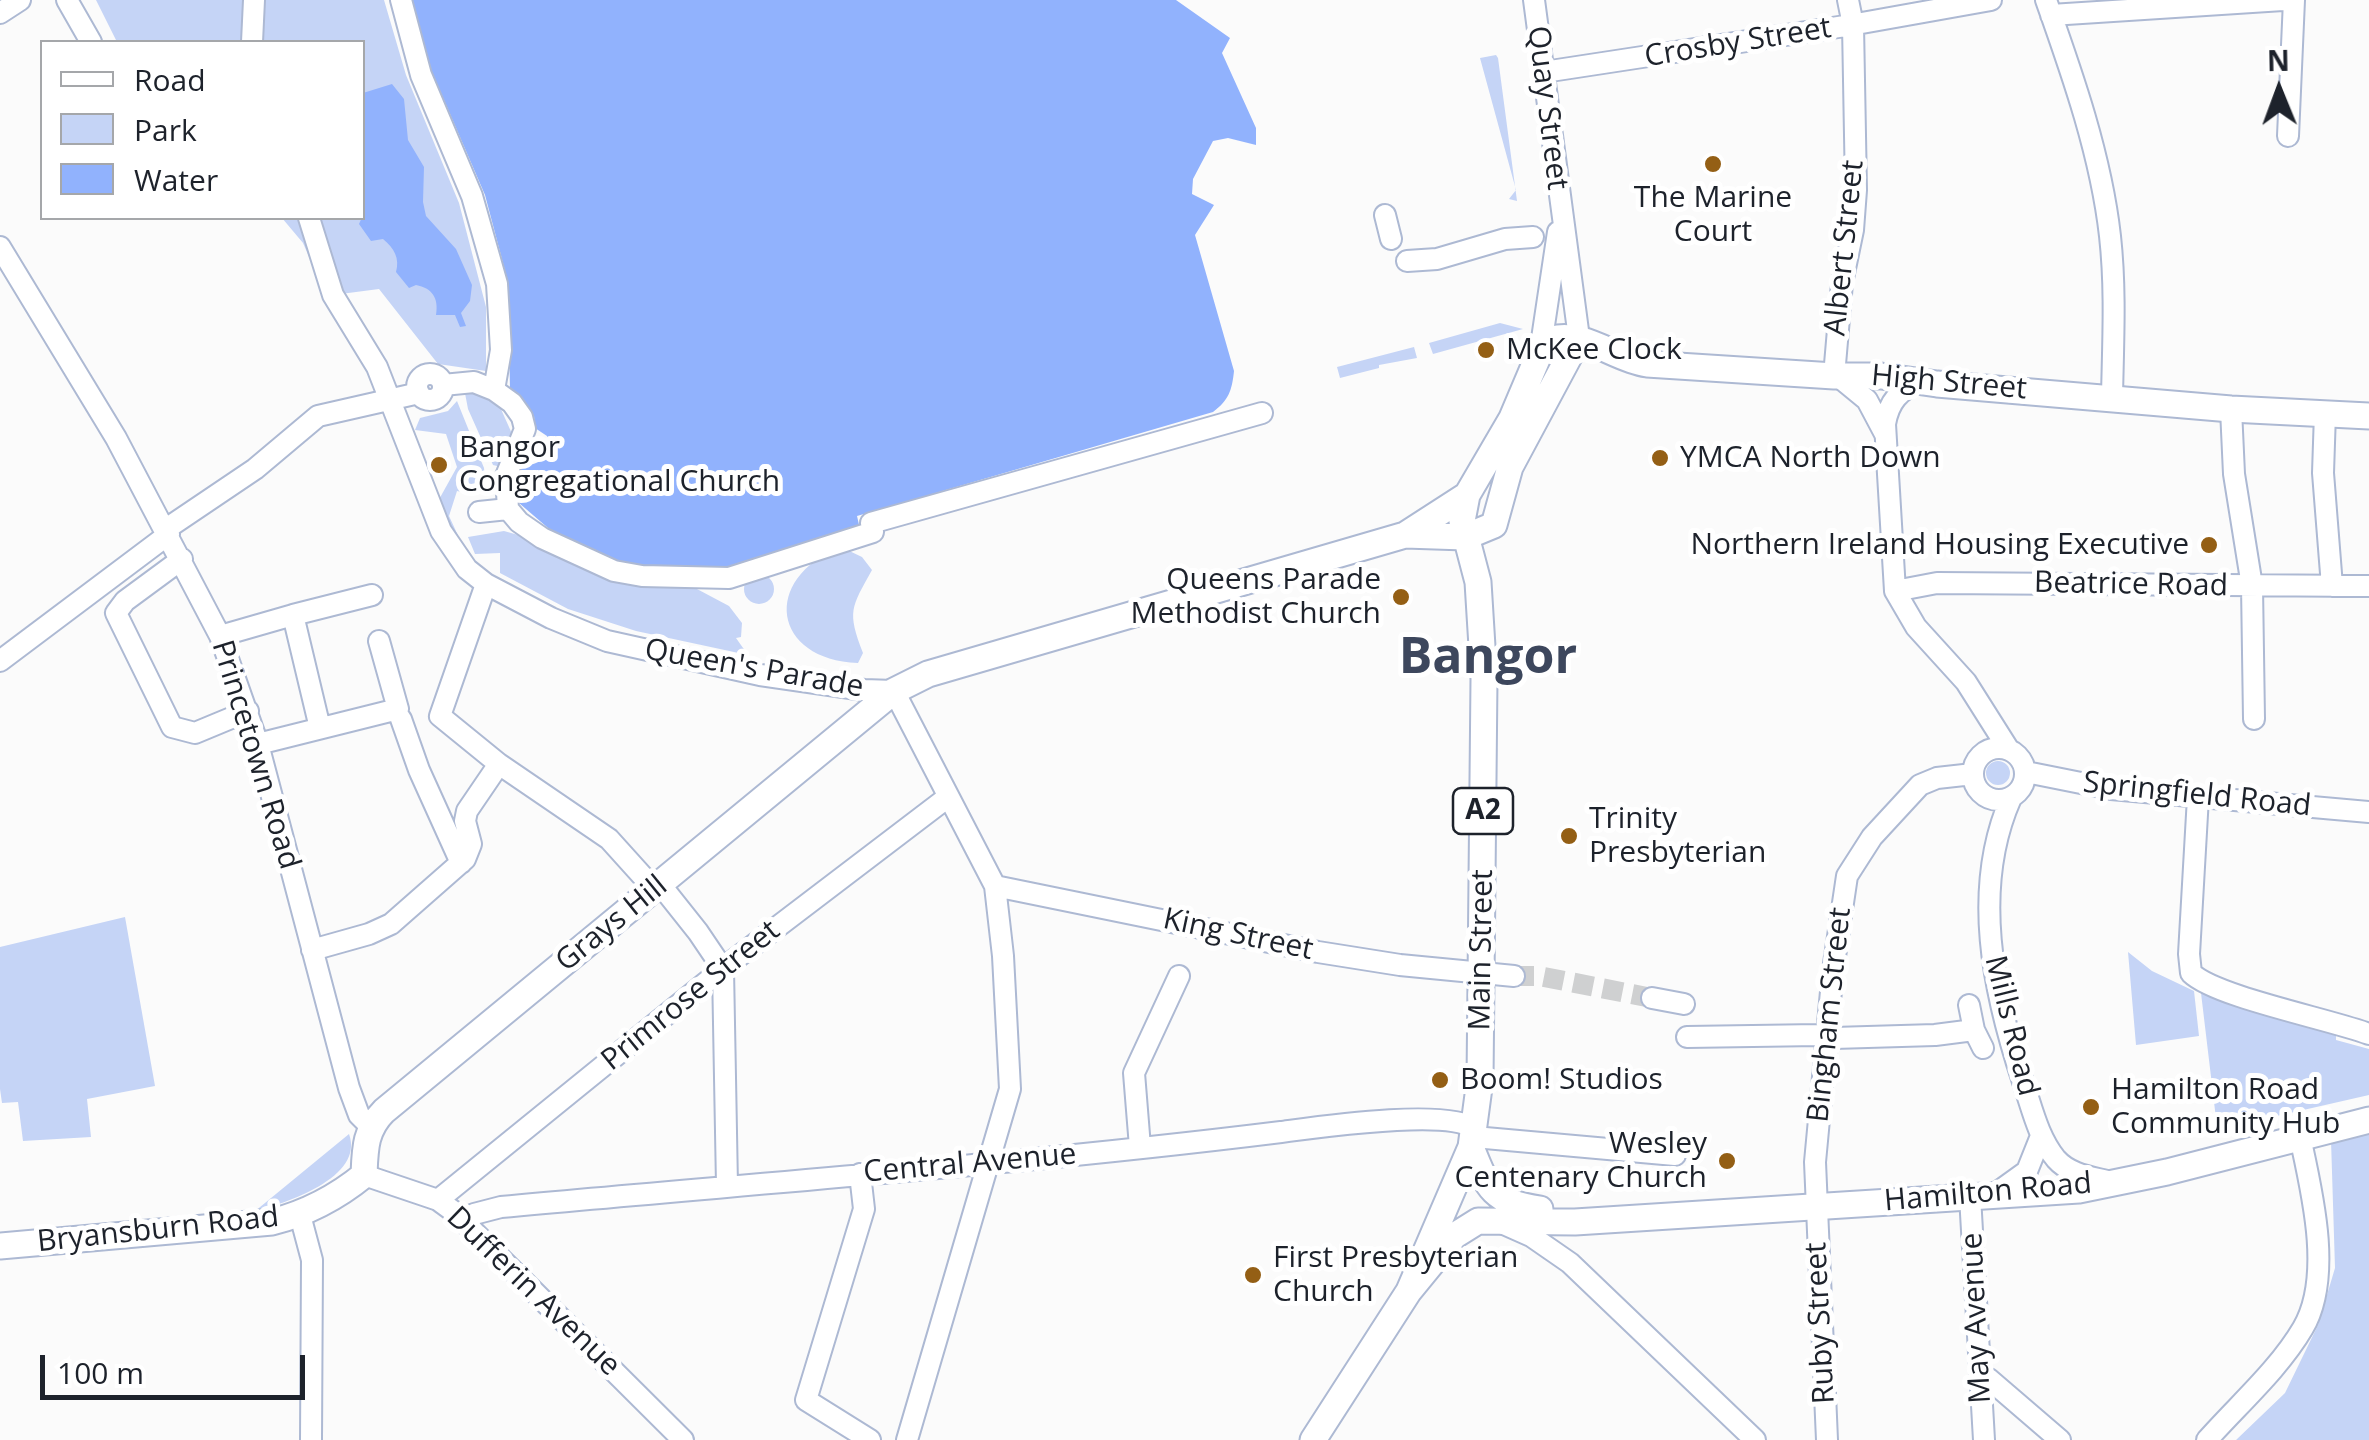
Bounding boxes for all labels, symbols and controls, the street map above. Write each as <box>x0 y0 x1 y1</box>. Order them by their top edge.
street label: Crosby Street <box>1642 10 1834 76</box>
street label: Quay Street <box>1519 24 1575 192</box>
legend <box>40 40 365 220</box>
north arrow <box>2229 40 2329 140</box>
text: N <box>2267 41 2290 79</box>
text: Road <box>134 59 206 100</box>
text: Park <box>134 109 197 150</box>
marker: The Marine Court <box>1702 153 1724 175</box>
street label: Albert Street <box>1818 158 1872 338</box>
text: Water <box>134 159 218 200</box>
place label: The Marine Court <box>1634 180 1792 250</box>
place label: McKee Clock <box>1506 332 1682 368</box>
marker: McKee Clock <box>1475 339 1497 361</box>
street label: High Street <box>1870 358 2028 408</box>
place label: Bangor Congregational Church <box>459 430 780 500</box>
place label: YMCA North Down <box>1680 440 1941 476</box>
marker: YMCA North Down <box>1649 447 1671 469</box>
marker: Bangor Congregational Church <box>428 454 450 476</box>
place label: Northern Ireland Housing Executive <box>1690 527 2189 563</box>
marker: Northern Ireland Housing Executive <box>2198 534 2220 556</box>
place label: Queens Parade Methodist Church <box>1131 562 1381 632</box>
street label: Beatrice Road <box>2034 565 2228 605</box>
marker: Queens Parade Methodist Church <box>1390 586 1412 608</box>
district label: Bangor <box>1399 629 1577 689</box>
street label: Queen's Parade <box>642 632 866 706</box>
street label: Princetown Road <box>203 636 307 874</box>
street label: Springfield Road <box>2081 765 2313 825</box>
road number: A2 <box>1453 788 1513 834</box>
place label: Trinity Presbyterian <box>1589 801 1766 872</box>
marker: Trinity Presbyterian <box>1558 825 1580 847</box>
street label: Grays Hill <box>549 868 675 980</box>
street label: Main Street <box>1463 869 1501 1031</box>
street label: King Street <box>1160 902 1316 968</box>
street label: Bingham Street <box>1801 906 1859 1124</box>
street label: Primrose Street <box>595 913 787 1079</box>
street label: Mills Road <box>1976 952 2046 1100</box>
place label: Boom! Studios <box>1460 1062 1663 1098</box>
marker: Boom! Studios <box>1429 1069 1451 1091</box>
place label: Hamilton Road Community Hub <box>2111 1072 2340 1142</box>
marker: Hamilton Road Community Hub <box>2080 1096 2102 1118</box>
place label: Wesley Centenary Church <box>1454 1126 1707 1196</box>
street label: Central Avenue <box>862 1137 1078 1191</box>
marker: Wesley Centenary Church <box>1716 1150 1738 1172</box>
street label: Hamilton Road <box>1883 1166 2093 1220</box>
street label: Bryansburn Road <box>35 1199 281 1261</box>
street label: Dufferin Avenue <box>439 1200 627 1384</box>
street label: May Avenue <box>1955 1232 1999 1404</box>
place label: First Presbyterian Church <box>1273 1240 1518 1310</box>
street label: Ruby Street <box>1799 1241 1843 1405</box>
marker: First Presbyterian Church <box>1242 1264 1264 1286</box>
scale bar <box>45 1335 310 1397</box>
text: 100 m <box>57 1352 144 1393</box>

